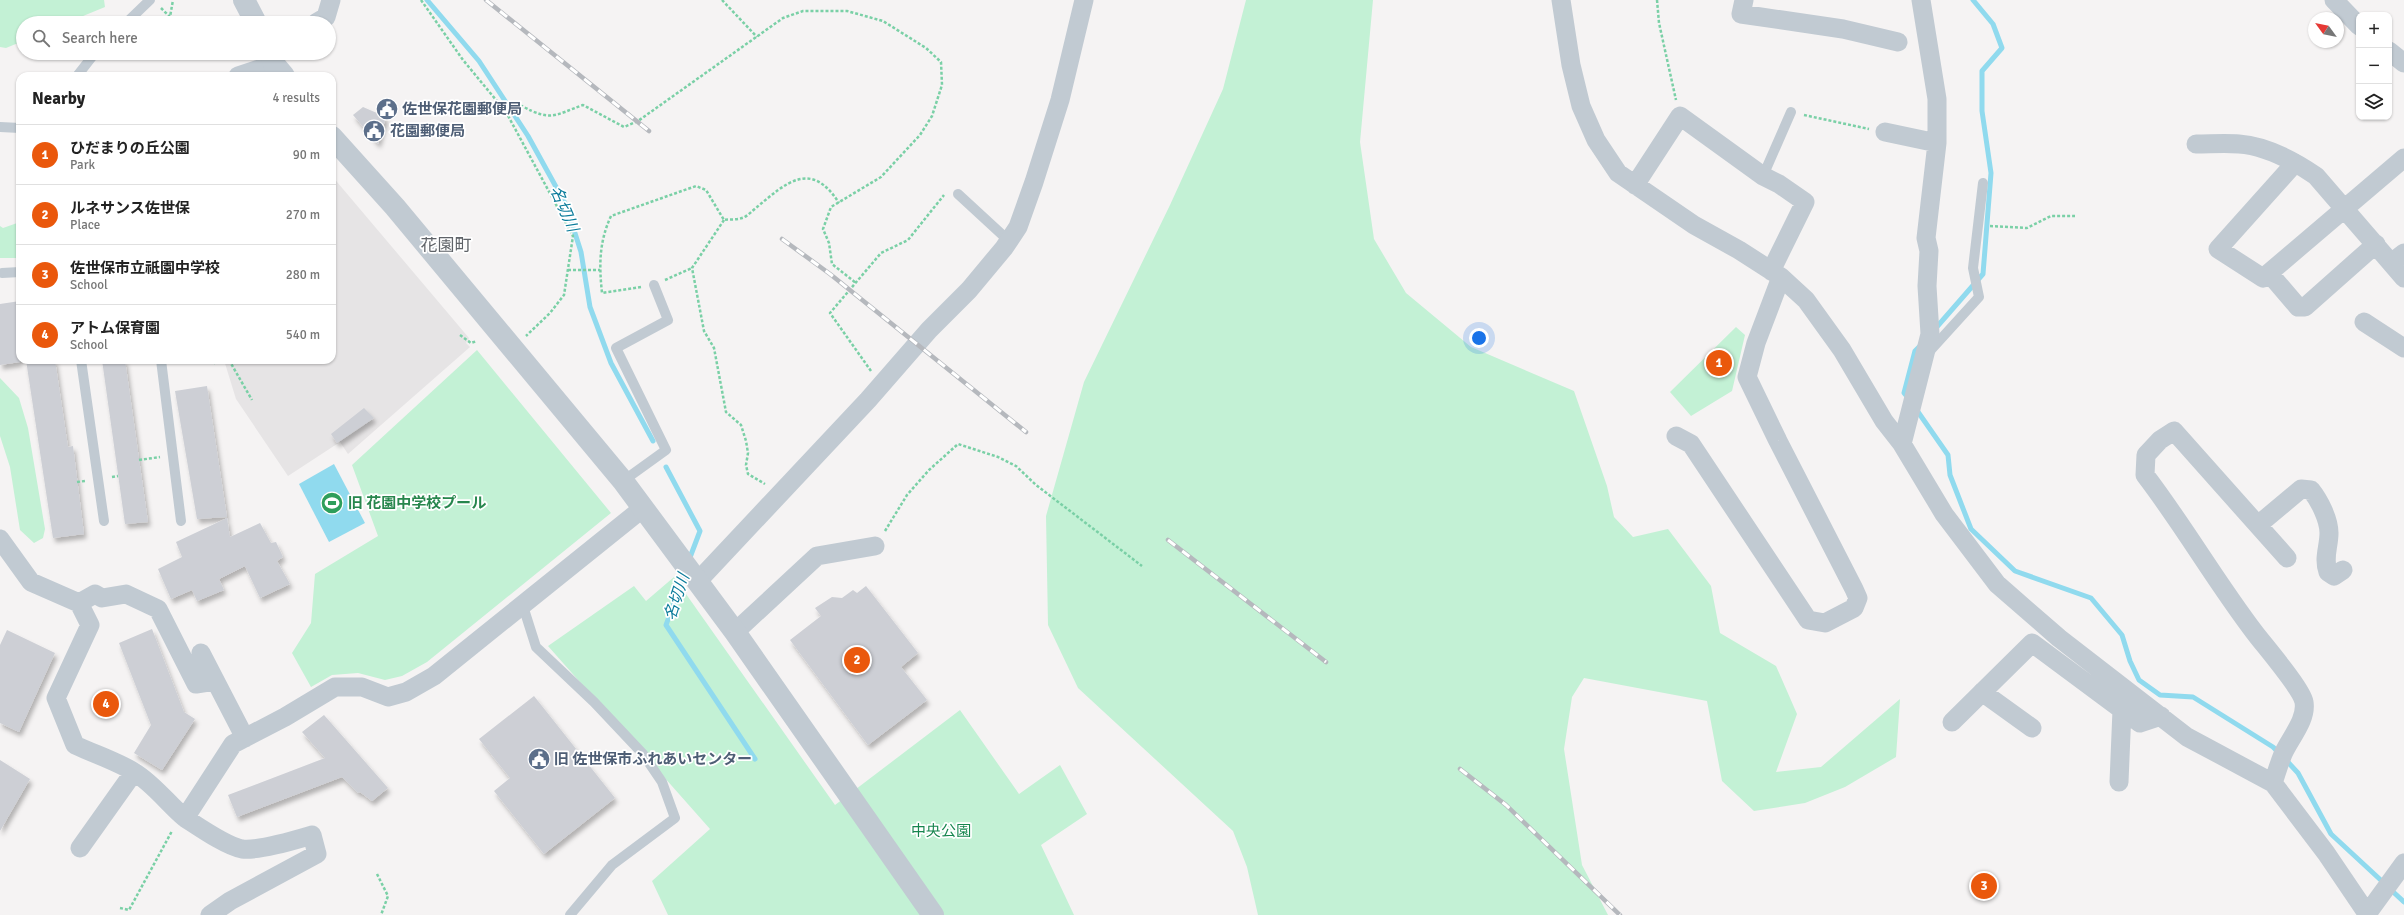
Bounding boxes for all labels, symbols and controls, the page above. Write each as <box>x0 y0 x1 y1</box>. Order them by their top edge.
north arrow <box>2308 12 2344 48</box>
map controls <box>2356 12 2392 120</box>
button: + <box>2356 12 2392 48</box>
search box <box>16 16 336 60</box>
icon: search <box>30 27 52 49</box>
text: Search here <box>62 29 138 47</box>
button: − <box>2356 48 2392 84</box>
button: layers <box>2356 84 2392 120</box>
text: Nearby <box>32 88 85 109</box>
text: 4 results <box>272 90 320 106</box>
public building icon: 佐世保花園郵便局 <box>374 96 400 122</box>
place label: 佐世保花園郵便局 <box>402 100 522 118</box>
public building icon: 花園郵便局 <box>361 118 387 144</box>
place label: 花園郵便局 <box>390 122 465 140</box>
text: ひだまりの丘公園 <box>70 139 190 157</box>
text: 1 <box>41 147 49 163</box>
text: 90 m <box>293 147 320 163</box>
text: Park <box>70 157 95 173</box>
water label: 名切川 <box>545 183 583 237</box>
text: ルネサンス佐世保 <box>70 199 190 217</box>
text: 2 <box>41 207 49 223</box>
text: 270 m <box>286 207 320 223</box>
text: Place <box>70 217 100 233</box>
district label: 花園町 <box>421 235 472 256</box>
text: 佐世保市立祇園中学校 <box>70 259 220 277</box>
text: 3 <box>41 267 49 283</box>
text: 280 m <box>286 267 320 283</box>
text: School <box>70 277 108 293</box>
text: アトム保育園 <box>70 319 160 337</box>
text: 4 <box>41 327 49 343</box>
text: 540 m <box>286 327 320 343</box>
your location <box>1469 328 1489 348</box>
text: School <box>70 337 108 353</box>
pin: 1 <box>1706 348 1732 378</box>
sports icon: 旧 花園中学校プール <box>319 490 345 516</box>
place label: 旧 花園中学校プール <box>348 494 486 512</box>
water label: 名切川 <box>660 569 695 623</box>
pin: 2 <box>844 645 870 675</box>
pin: 4 <box>93 689 119 719</box>
public building icon: 旧 佐世保市ふれあいセンター <box>526 746 552 772</box>
place label: 旧 佐世保市ふれあいセンター <box>554 750 752 768</box>
park label: 中央公園 <box>911 822 971 840</box>
pin: 3 <box>1971 871 1997 901</box>

